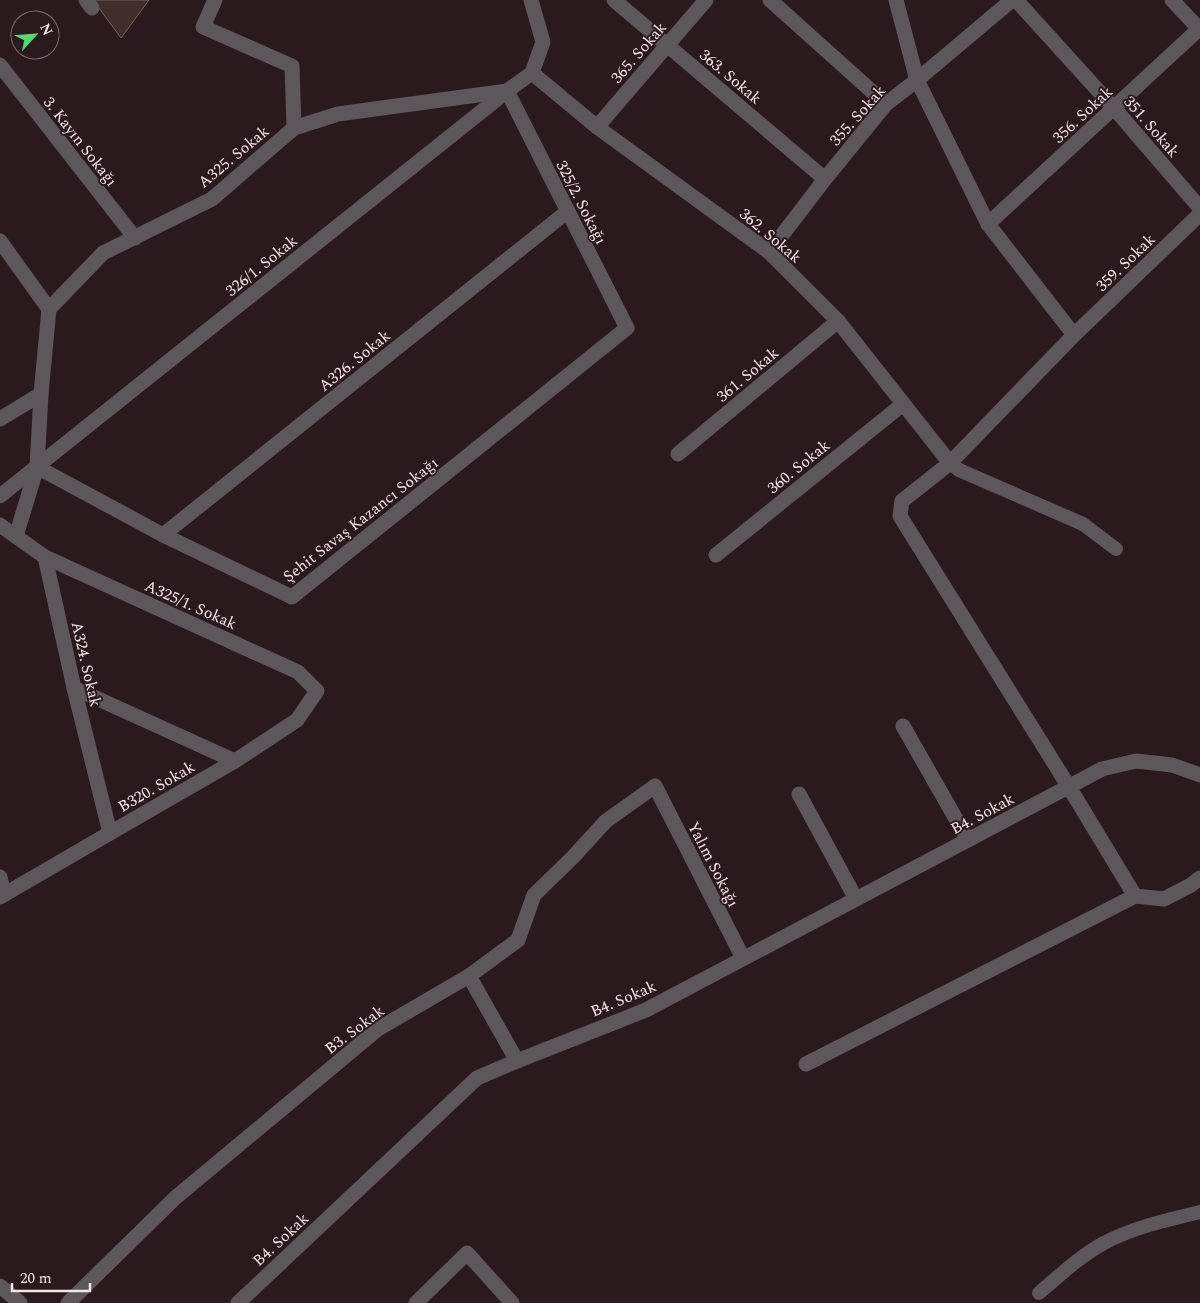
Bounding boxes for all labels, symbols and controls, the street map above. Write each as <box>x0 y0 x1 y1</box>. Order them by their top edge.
north arrow <box>10 10 60 60</box>
street label: 365. Sokak <box>605 17 672 89</box>
text: N <box>34 20 58 39</box>
street label: 363. Sokak <box>694 44 767 110</box>
street label: 355. Sokak <box>824 80 892 152</box>
street label: 356. Sokak <box>1047 80 1118 149</box>
street label: 3. Kayın Sokağı <box>37 91 123 192</box>
street label: 351. Sokak <box>1118 91 1185 163</box>
street label: A325. Sokak <box>193 120 275 194</box>
street label: 325/2. Sokağı <box>550 156 613 249</box>
street label: 362. Sokak <box>734 203 807 269</box>
street label: 359. Sokak <box>1090 228 1161 297</box>
street label: 326/1. Sokak <box>220 229 303 302</box>
street label: A326. Sokak <box>313 324 396 397</box>
street label: 361. Sokak <box>711 341 784 408</box>
street label: 360. Sokak <box>762 434 835 500</box>
street label: Şehit Savaş Kazancı Sokağı <box>278 451 443 588</box>
street label: A325/1. Sokak <box>141 574 241 636</box>
street label: A324. Sokak <box>65 619 107 709</box>
street label: B320. Sokak <box>114 755 200 819</box>
street label: B4. Sokak <box>946 787 1019 841</box>
street label: Yalım Sokağı <box>681 817 745 911</box>
street label: B4. Sokak <box>587 974 660 1024</box>
street label: B3. Sokak <box>320 999 390 1060</box>
street label: B4. Sokak <box>247 1207 314 1272</box>
scale bar <box>12 1260 90 1292</box>
text: 20 m <box>20 1267 52 1290</box>

